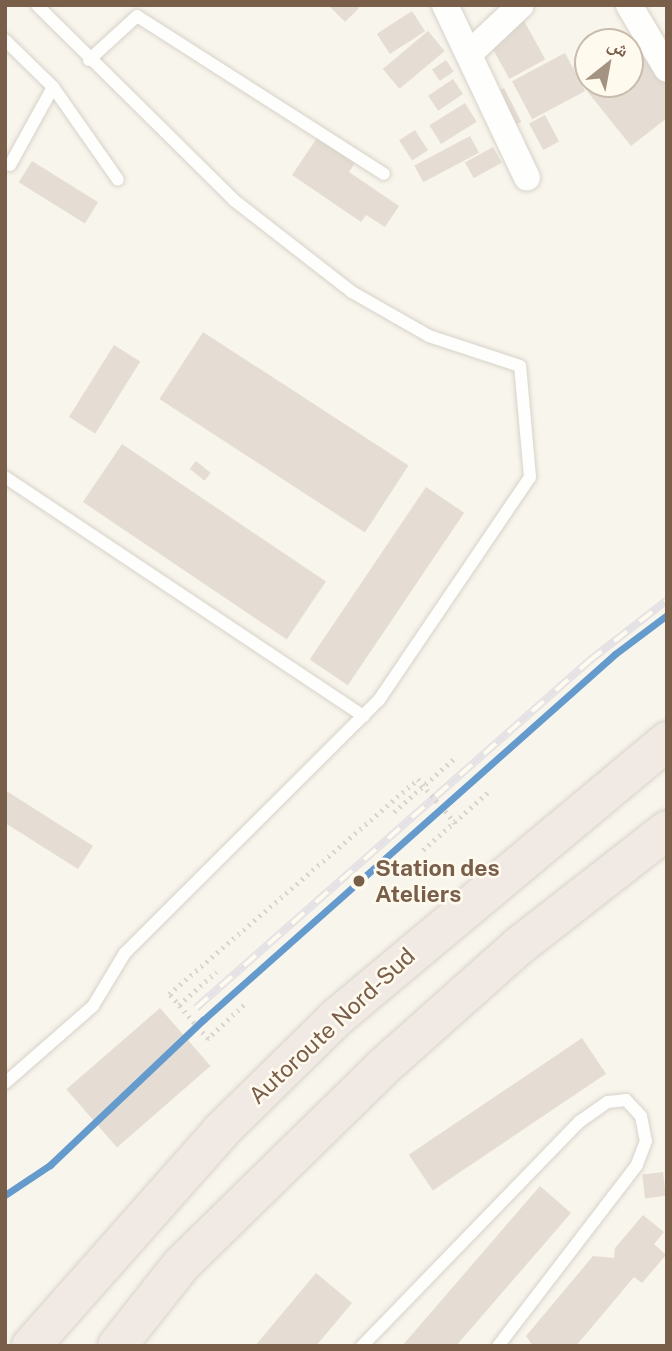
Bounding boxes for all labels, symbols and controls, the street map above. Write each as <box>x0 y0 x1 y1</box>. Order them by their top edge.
north arrow <box>574 28 644 98</box>
text: ش <box>604 32 633 61</box>
place label: Station des Ateliers <box>375 854 500 908</box>
marker: Station des Ateliers <box>349 871 369 891</box>
street label: Autoroute Nord-Sud <box>243 942 421 1110</box>

